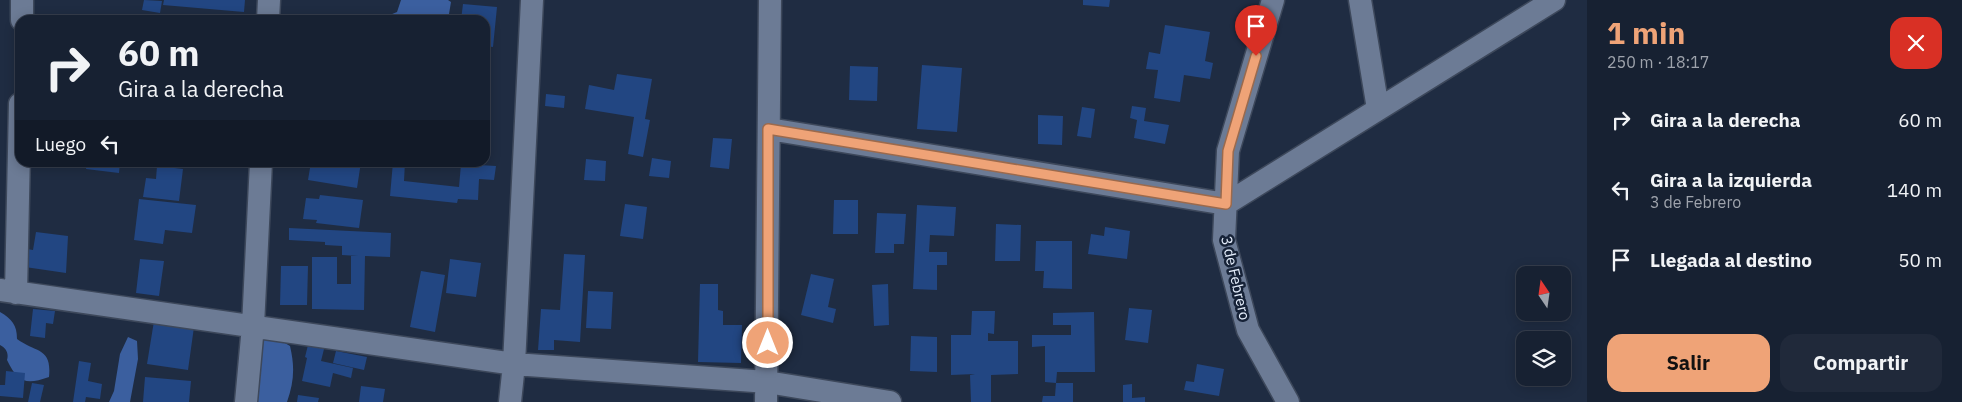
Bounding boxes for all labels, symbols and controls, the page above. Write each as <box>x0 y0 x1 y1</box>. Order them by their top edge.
pin <box>1235 5 1277 56</box>
icon: arrive <box>1242 12 1270 40</box>
text: 1 min <box>1607 13 1685 52</box>
button: close <box>1890 17 1942 69</box>
text: 60 m <box>118 30 200 76</box>
icon: right <box>35 35 100 100</box>
text: 250 m · 18:17 <box>1607 52 1709 72</box>
text: Gira a la derecha <box>118 74 284 103</box>
icon: right <box>1607 106 1635 134</box>
text: Gira a la derecha <box>1650 108 1801 132</box>
text: 60 m <box>1898 108 1942 132</box>
icon: left <box>96 130 124 158</box>
text: Luego <box>35 132 86 156</box>
text: Gira a la izquierda <box>1650 168 1812 192</box>
icon: left <box>1607 176 1635 204</box>
text: 140 m <box>1887 178 1942 202</box>
text: 3 de Febrero <box>1650 192 1741 212</box>
street label: 3 de Febrero <box>1217 234 1255 322</box>
icon: arrive <box>1607 246 1635 274</box>
text: Llegada al destino <box>1650 248 1812 272</box>
text: 50 m <box>1898 248 1942 272</box>
north arrow <box>1516 266 1571 321</box>
map controls <box>1516 266 1571 386</box>
position arrow <box>741 316 793 368</box>
button: layers <box>1516 331 1571 386</box>
button: Salir <box>1607 334 1770 392</box>
button: Compartir <box>1780 334 1942 392</box>

